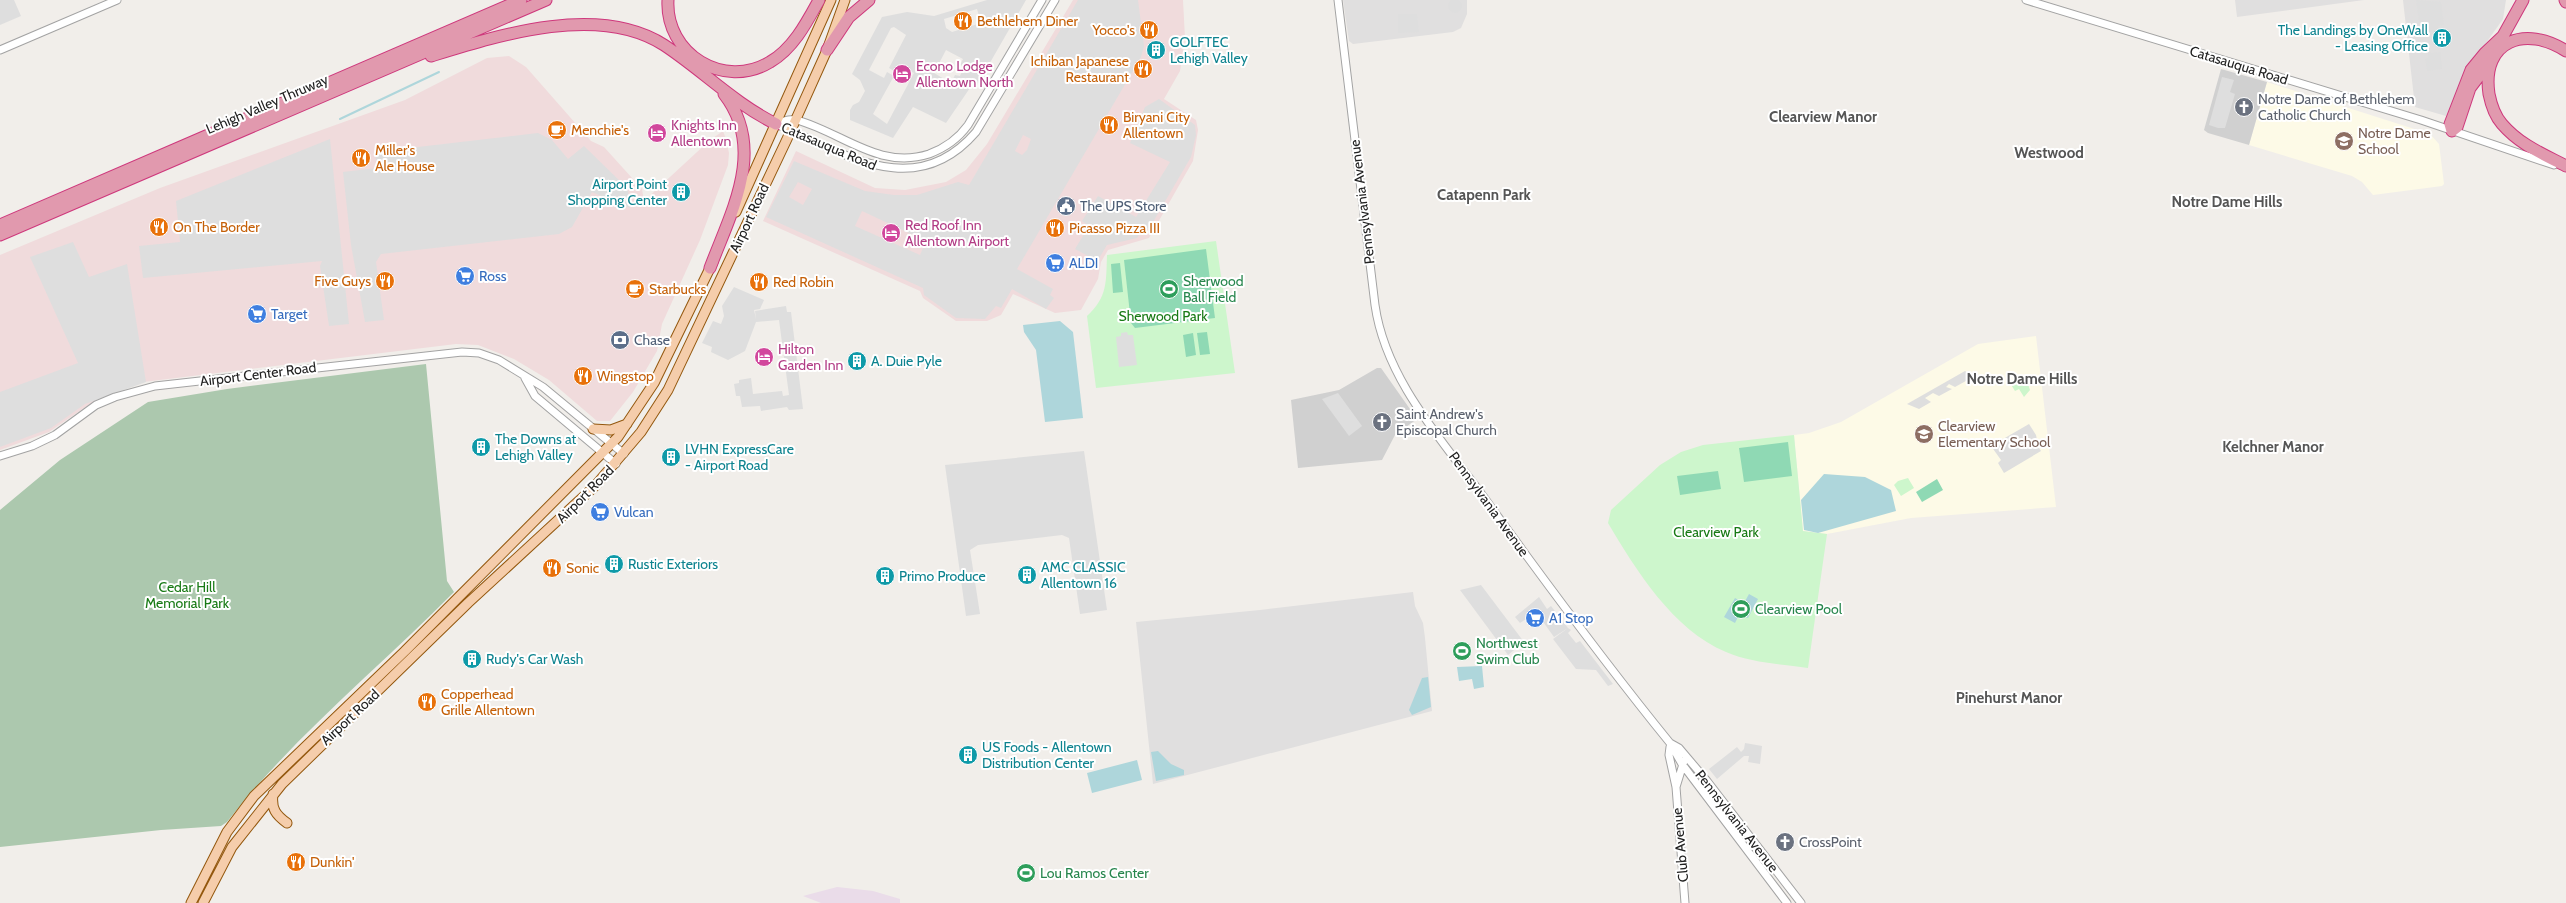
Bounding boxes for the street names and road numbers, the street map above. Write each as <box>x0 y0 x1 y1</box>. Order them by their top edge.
street label: Catasauqua Road <box>2188 42 2290 88</box>
street label: Lehigh Valley Thruway <box>203 70 331 138</box>
street label: Catasauqua Road <box>779 118 879 174</box>
street label: Pennsylvania Avenue <box>1345 139 1379 265</box>
street label: Airport Road <box>725 181 773 255</box>
street label: Airport Center Road <box>199 358 317 390</box>
street label: Pennsylvania Avenue <box>1445 448 1533 560</box>
street label: Airport Road <box>552 461 618 527</box>
street label: Airport Road <box>317 685 383 749</box>
street label: Pennsylvania Avenue <box>1691 766 1783 876</box>
street label: Club Avenue <box>1668 807 1692 883</box>

